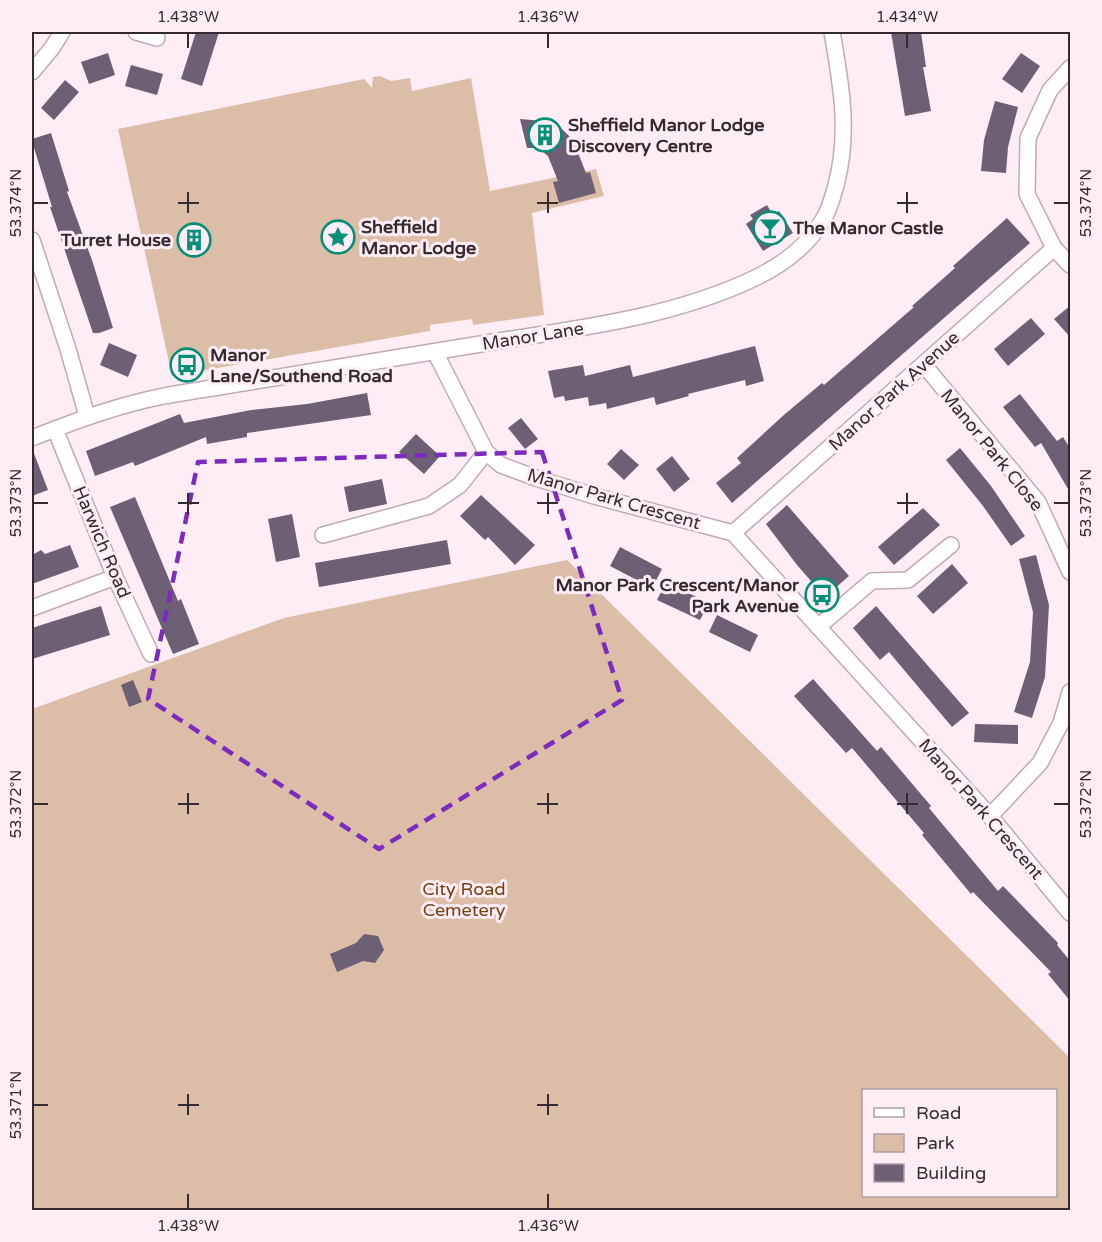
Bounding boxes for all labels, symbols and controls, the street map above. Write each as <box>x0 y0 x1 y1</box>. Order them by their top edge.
text: 1.438°W <box>157 8 219 26</box>
text: 1.436°W <box>517 8 579 26</box>
text: 1.434°W <box>876 8 938 26</box>
place label: Sheffield Manor Lodge Discovery Centre <box>568 114 765 157</box>
building icon: Sheffield Manor Lodge Discovery Centre <box>527 117 563 153</box>
text: 53.374°N <box>7 169 25 237</box>
text: 53.374°N <box>1077 169 1095 237</box>
bar icon: The Manor Castle <box>752 210 788 246</box>
place label: Sheffield Manor Lodge <box>361 216 476 259</box>
place label: The Manor Castle <box>792 217 943 239</box>
place icon: Sheffield Manor Lodge <box>320 219 356 255</box>
building icon: Turret House <box>176 222 212 258</box>
place label: Turret House <box>60 229 171 251</box>
street label: Manor Lane <box>481 317 585 355</box>
street label: Manor Park Avenue <box>824 326 964 456</box>
place label: Manor Lane/Southend Road <box>210 344 393 387</box>
bus stop icon: Manor Lane/Southend Road <box>169 347 205 383</box>
street label: Manor Park Close <box>936 384 1048 516</box>
street label: Manor Park Crescent <box>525 464 703 534</box>
text: 53.373°N <box>7 469 25 537</box>
text: 53.373°N <box>1077 469 1095 537</box>
street label: Harwich Road <box>68 483 136 601</box>
place label: Manor Park Crescent/Manor Park Avenue <box>555 574 800 617</box>
bus stop icon: Manor Park Crescent/Manor Park Avenue <box>804 577 840 613</box>
street label: Manor Park Crescent <box>914 734 1048 884</box>
text: 53.372°N <box>7 770 25 838</box>
text: 53.372°N <box>1077 770 1095 838</box>
park label: City Road Cemetery <box>422 878 506 921</box>
text: 53.371°N <box>7 1071 25 1139</box>
legend <box>862 1089 1057 1197</box>
text: Road <box>916 1102 961 1124</box>
text: Park <box>916 1132 955 1154</box>
text: Building <box>916 1162 986 1184</box>
text: 1.438°W <box>157 1217 219 1235</box>
text: 1.436°W <box>517 1217 579 1235</box>

